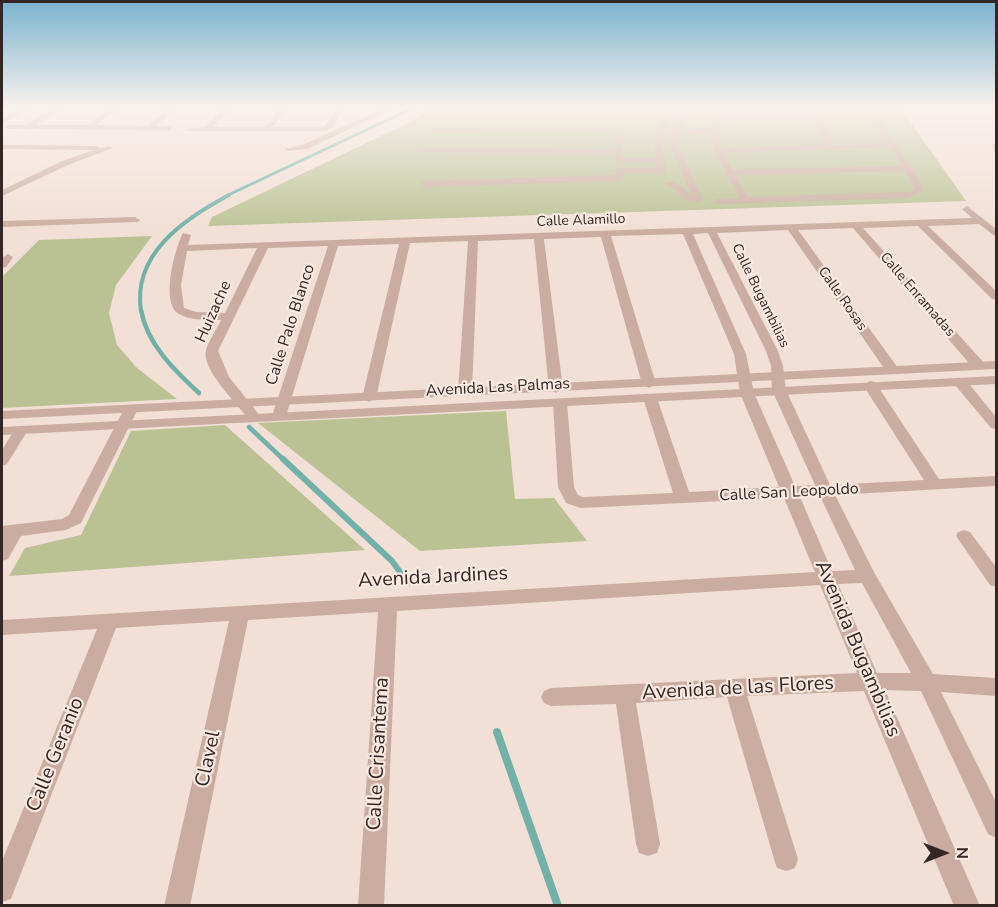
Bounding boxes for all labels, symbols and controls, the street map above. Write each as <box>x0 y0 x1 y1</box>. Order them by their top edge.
street label: Calle Alamillo <box>536 211 626 231</box>
street label: Calle Bugambilias <box>728 241 792 351</box>
street label: Calle Enramadas <box>876 249 958 341</box>
street label: Calle Palo Blanco <box>262 262 320 388</box>
street label: Calle Rosas <box>814 264 870 334</box>
street label: Huizache <box>192 278 236 346</box>
street label: Avenida Las Palmas <box>425 375 571 401</box>
street label: Calle San Leopoldo <box>719 480 859 506</box>
street label: Avenida Bugambilias <box>809 557 905 741</box>
street label: Avenida Jardines <box>357 562 509 594</box>
street label: Avenida de las Flores <box>641 672 835 706</box>
street label: Calle Crisantema <box>363 677 395 831</box>
street label: Calle Geranio <box>22 694 90 816</box>
street label: Clavel <box>191 729 227 789</box>
north arrow <box>914 823 974 883</box>
text: N <box>951 847 973 859</box>

